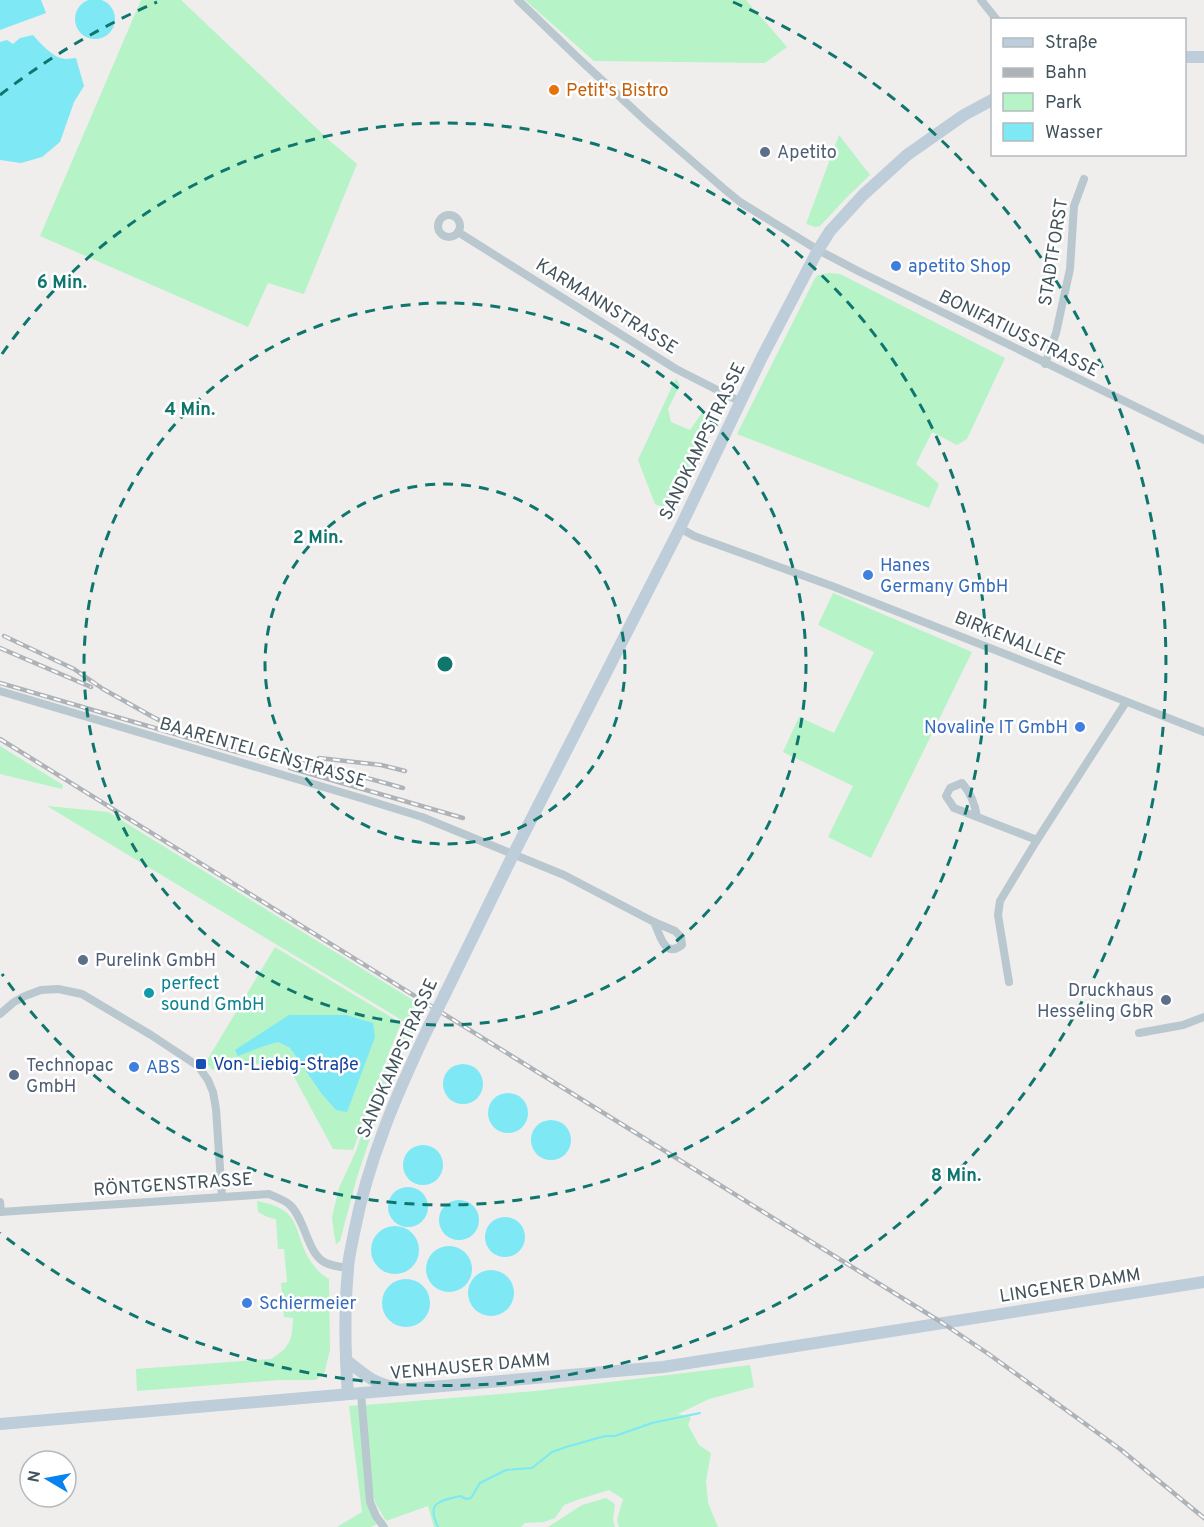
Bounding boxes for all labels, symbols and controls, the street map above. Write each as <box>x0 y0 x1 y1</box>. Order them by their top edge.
legend <box>991 18 1186 156</box>
text: Straße <box>1045 32 1097 55</box>
text: Bahn <box>1045 62 1087 85</box>
place label: Petit's Bistro <box>566 80 669 103</box>
marker: Petit's Bistro <box>547 83 561 97</box>
text: Park <box>1045 92 1082 115</box>
text: Wasser <box>1045 122 1103 145</box>
place label: Apetito <box>777 142 837 165</box>
marker: Apetito <box>758 145 772 159</box>
street label: STADTFORST <box>1035 197 1074 308</box>
street label: KARMANNSTRASSE <box>531 254 682 360</box>
place label: apetito Shop <box>908 256 1011 279</box>
marker: apetito Shop <box>889 259 903 273</box>
text: 6 Min. <box>37 272 87 295</box>
street label: BONIFATIUSSTRASSE <box>934 286 1102 383</box>
street label: SANDKAMPSTRASSE <box>655 359 752 524</box>
text: 4 Min. <box>165 399 215 422</box>
text: 2 Min. <box>293 527 343 550</box>
place label: Hanes Germany GmbH <box>880 555 1008 599</box>
marker: Hanes Germany GmbH <box>861 568 875 582</box>
street label: BIRKENALLEE <box>951 607 1068 672</box>
centre of rings <box>435 654 455 674</box>
street label: BAARENTELGENSTRASSE <box>157 713 369 794</box>
place label: Novaline IT GmbH <box>924 717 1068 740</box>
marker: Novaline IT GmbH <box>1073 720 1087 734</box>
place label: Purelink GmbH <box>95 950 216 973</box>
marker: Purelink GmbH <box>76 953 90 967</box>
place label: perfect sound GmbH <box>161 973 265 1017</box>
street label: SANDKAMPSTRASSE <box>353 975 444 1142</box>
place label: Druckhaus Hesseling GbR <box>1037 980 1154 1024</box>
marker: perfect sound GmbH <box>142 986 156 1000</box>
marker: Druckhaus Hesseling GbR <box>1159 993 1173 1007</box>
place label: Von-Liebig-Straße <box>213 1054 359 1077</box>
place label: Technopac GmbH <box>26 1055 114 1099</box>
place label: ABS <box>146 1057 180 1080</box>
marker: Von-Liebig-Straße <box>194 1057 208 1071</box>
marker: ABS <box>127 1060 141 1074</box>
marker: Technopac GmbH <box>7 1068 21 1082</box>
text: 8 Min. <box>931 1165 981 1188</box>
street label: RÖNTGENSTRASSE <box>93 1166 254 1203</box>
street label: LINGENER DAMM <box>998 1264 1142 1309</box>
place label: Schiermeier <box>259 1293 357 1316</box>
marker: Schiermeier <box>240 1296 254 1310</box>
street label: VENHAUSER DAMM <box>389 1349 551 1386</box>
north arrow <box>18 1449 78 1509</box>
text: N <box>24 1469 46 1484</box>

